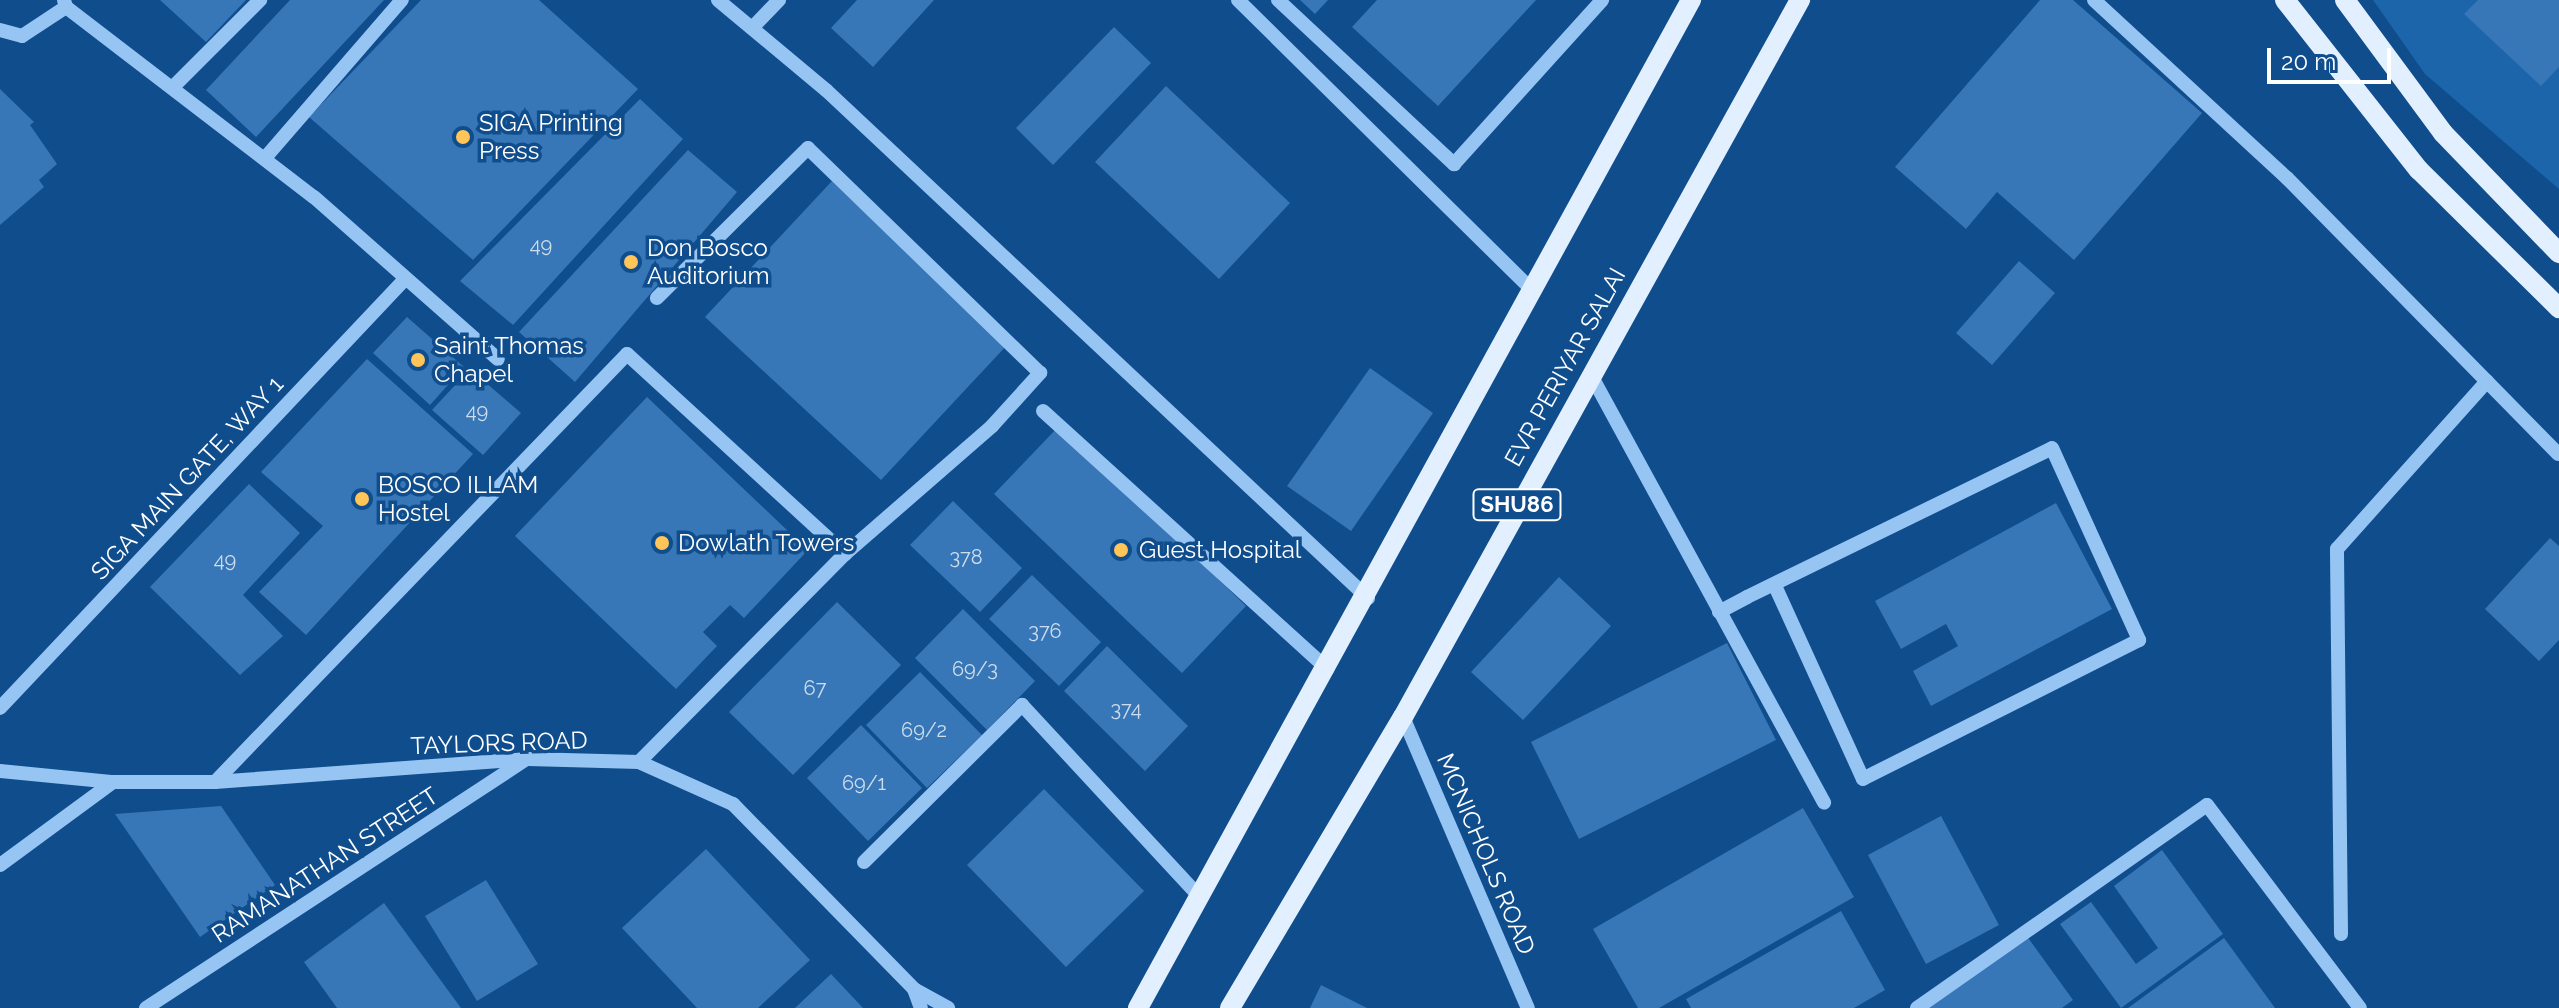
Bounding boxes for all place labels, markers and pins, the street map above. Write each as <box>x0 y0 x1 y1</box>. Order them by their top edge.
place label: SIGA Printing Press <box>479 109 624 165</box>
marker: SIGA Printing Press <box>454 128 472 146</box>
place label: Don Bosco Auditorium <box>647 234 769 290</box>
marker: Don Bosco Auditorium <box>622 253 640 271</box>
place label: Saint Thomas Chapel <box>434 332 585 388</box>
marker: Saint Thomas Chapel <box>409 351 427 369</box>
place label: BOSCO ILLAM Hostel <box>378 471 538 527</box>
marker: BOSCO ILLAM Hostel <box>353 490 371 508</box>
place label: Dowlath Towers <box>678 529 855 557</box>
marker: Dowlath Towers <box>653 534 671 552</box>
place label: Guest Hospital <box>1139 536 1301 564</box>
marker: Guest Hospital <box>1110 539 1132 561</box>

